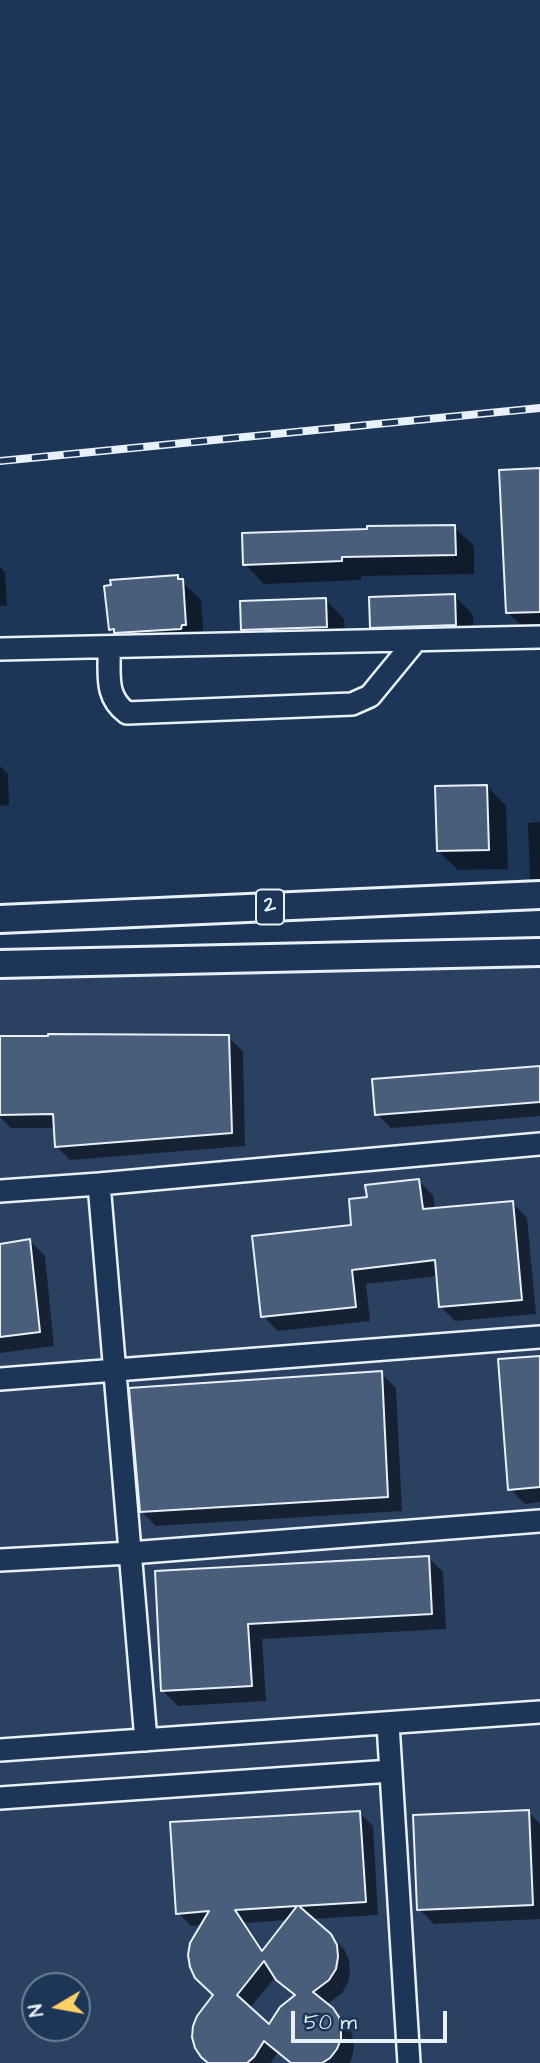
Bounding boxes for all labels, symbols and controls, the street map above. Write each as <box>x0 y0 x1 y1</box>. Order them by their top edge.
road number: 2 <box>256 890 284 925</box>
north arrow <box>21 1972 91 2042</box>
scale bar <box>295 1996 451 2040</box>
text: N <box>22 2002 51 2019</box>
text: 50 m <box>304 2008 357 2037</box>

